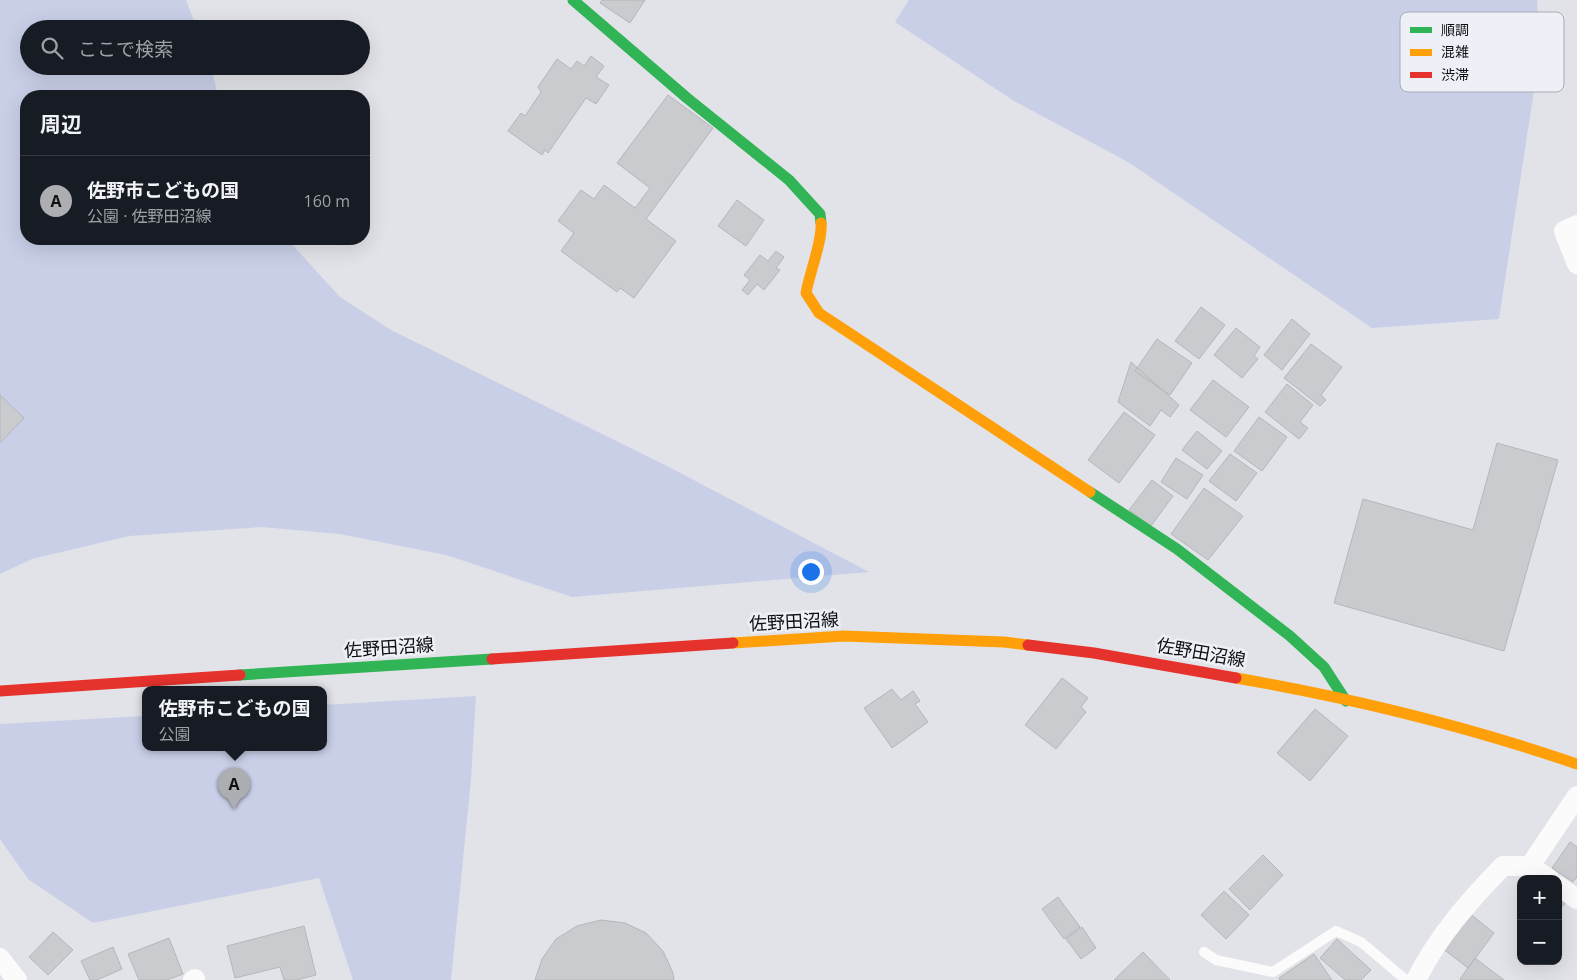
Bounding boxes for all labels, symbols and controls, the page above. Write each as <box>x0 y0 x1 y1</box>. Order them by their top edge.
legend <box>1400 12 1564 92</box>
search box <box>20 20 370 75</box>
text: 順調 <box>1441 20 1469 39</box>
icon: search <box>38 34 66 62</box>
text: ここで検索 <box>78 36 173 62</box>
text: 混雑 <box>1441 42 1469 61</box>
text: 渋滞 <box>1441 65 1469 84</box>
text: 周辺 <box>40 110 82 138</box>
text: 佐野市こどもの国 <box>87 177 239 203</box>
text: A <box>50 190 62 212</box>
text: 160 m <box>304 190 350 212</box>
text: 公園 · 佐野田沼線 <box>87 205 212 227</box>
your location <box>798 559 824 585</box>
street label: 佐野田沼線 <box>748 607 840 635</box>
street label: 佐野田沼線 <box>343 632 435 662</box>
street label: 佐野田沼線 <box>1155 632 1248 672</box>
popup <box>142 686 327 751</box>
text: 佐野市こどもの国 <box>158 695 311 721</box>
text: 公園 <box>158 723 191 745</box>
pin: A <box>218 768 250 809</box>
map controls <box>1517 875 1562 965</box>
button: + <box>1517 875 1562 920</box>
button: − <box>1517 920 1562 965</box>

